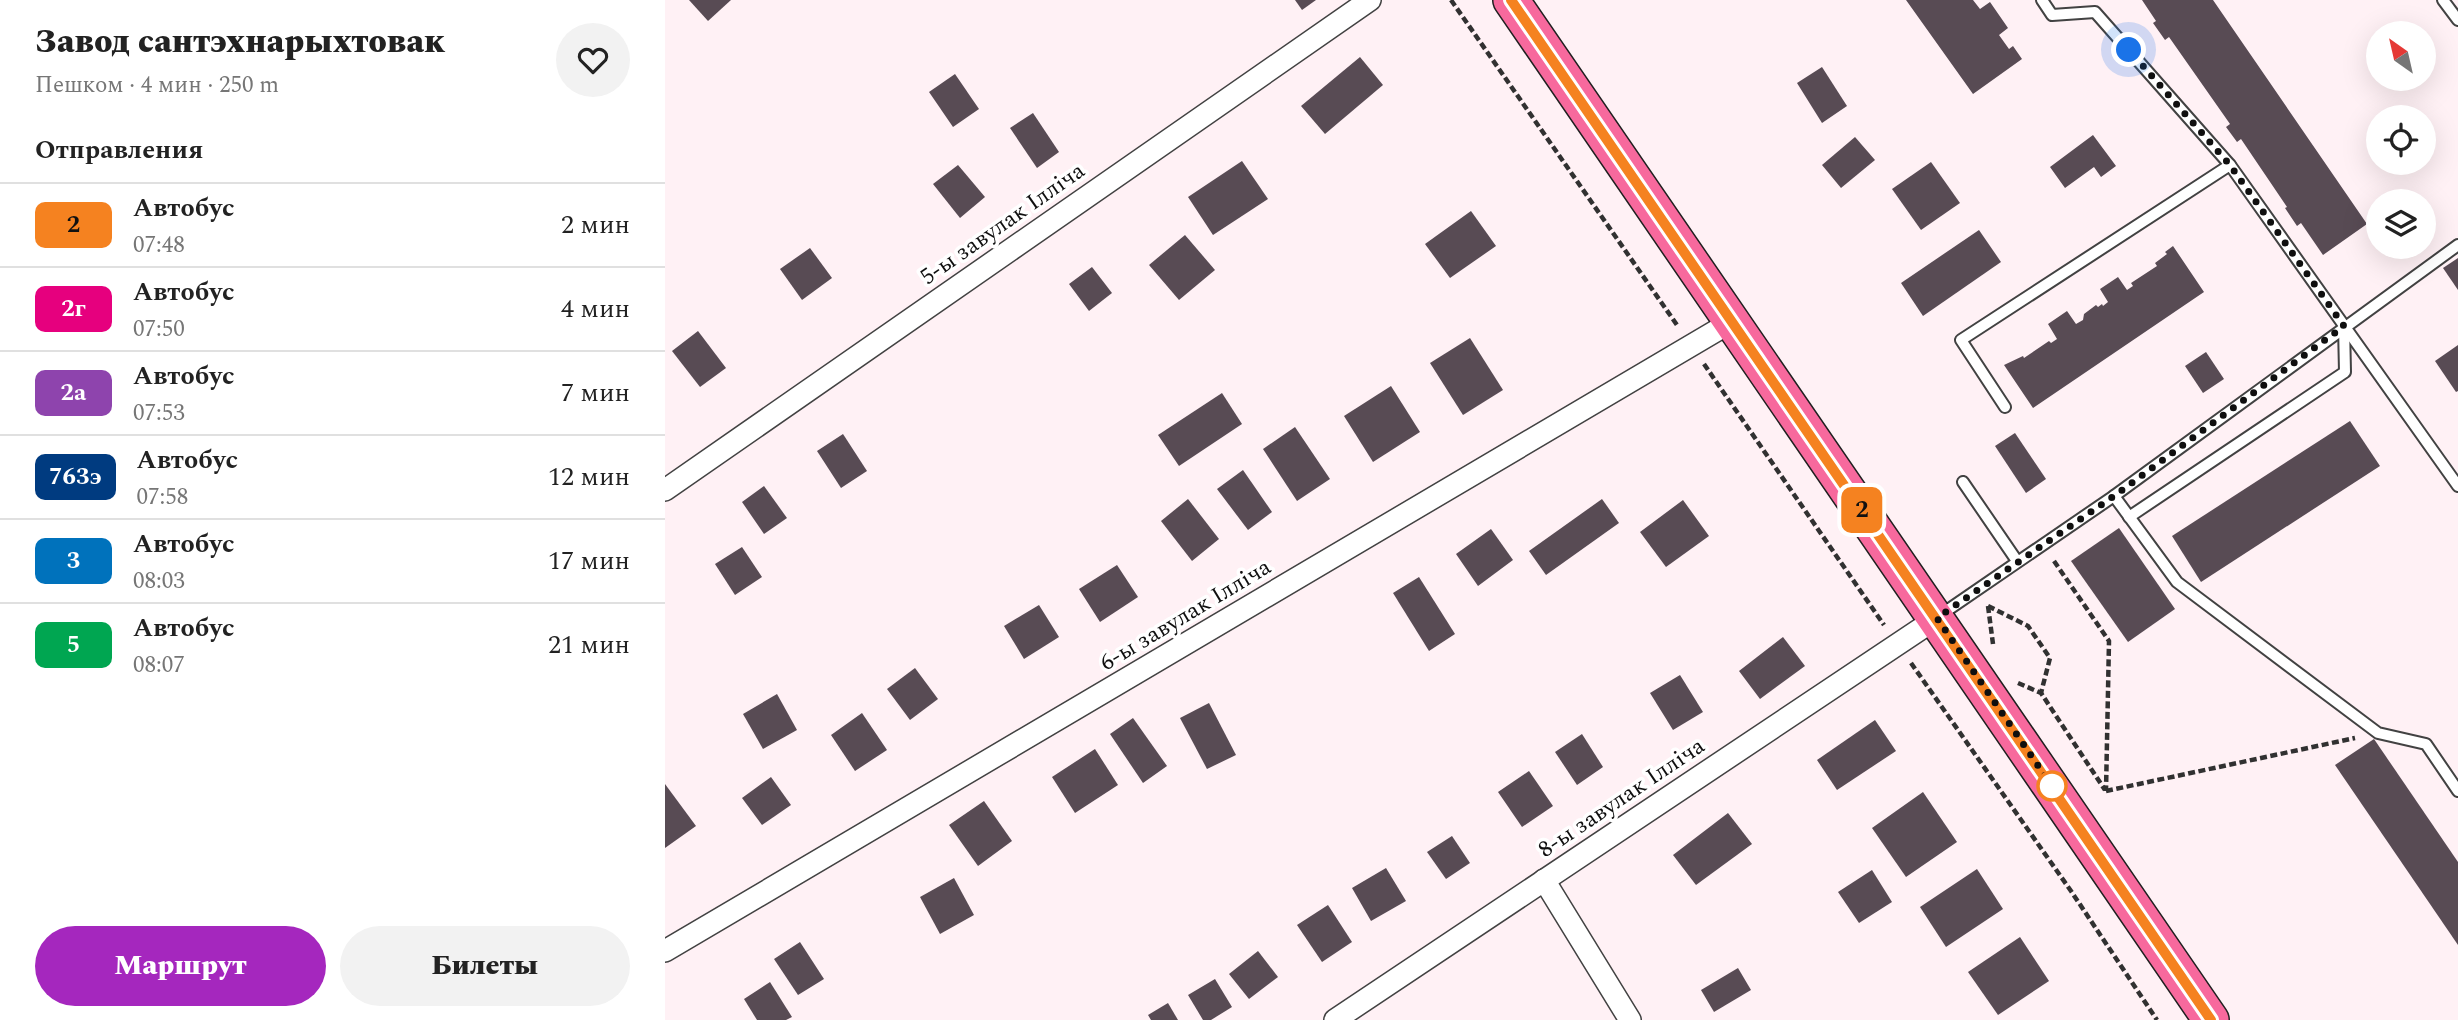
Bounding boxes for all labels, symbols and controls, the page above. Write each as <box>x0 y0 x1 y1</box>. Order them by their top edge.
text: Завод сантэхнарыхтовак <box>35 17 445 67</box>
north arrow <box>2366 21 2436 91</box>
map controls <box>2366 21 2436 259</box>
button: heart <box>556 23 630 97</box>
your location <box>2111 32 2146 67</box>
text: Пешком · 4 мин · 250 m <box>35 68 279 103</box>
button: locate <box>2366 105 2436 175</box>
text: Отправления <box>35 130 203 170</box>
street label: 5-ы завулак Ілліча <box>913 154 1093 294</box>
text: Автобус <box>133 188 235 228</box>
button: layers <box>2366 189 2436 259</box>
text: 2 мин <box>561 205 630 245</box>
text: 2 <box>67 207 80 243</box>
text: 07:48 <box>133 228 185 263</box>
text: Автобус <box>133 272 235 312</box>
text: 4 мин <box>561 289 630 329</box>
text: 2г <box>61 291 86 327</box>
text: 07:50 <box>133 312 185 347</box>
text: Автобус <box>133 356 235 396</box>
text: 7 мин <box>561 373 630 413</box>
text: 2а <box>61 375 86 411</box>
text: 07:53 <box>133 396 185 431</box>
text: Автобус <box>137 440 238 480</box>
text: 12 мин <box>548 457 630 497</box>
text: 763э <box>49 459 102 495</box>
text: 07:58 <box>137 480 188 515</box>
line badge: 2 <box>1839 487 1885 533</box>
text: 2 <box>1855 492 1869 528</box>
text: Автобус <box>133 524 235 564</box>
text: 17 мин <box>548 541 630 581</box>
text: 3 <box>67 543 80 579</box>
street label: 6-ы завулак Ілліча <box>1093 550 1278 680</box>
text: 08:03 <box>133 564 185 599</box>
text: Автобус <box>133 608 235 648</box>
text: 21 мин <box>548 625 630 665</box>
text: 5 <box>67 627 80 663</box>
text: 08:07 <box>133 648 185 683</box>
street label: 8-ы завулак Ілліча <box>1531 729 1712 867</box>
unlabelled marker <box>2037 771 2067 801</box>
button: Маршрут <box>35 926 326 1006</box>
button: Билеты <box>340 926 630 1006</box>

